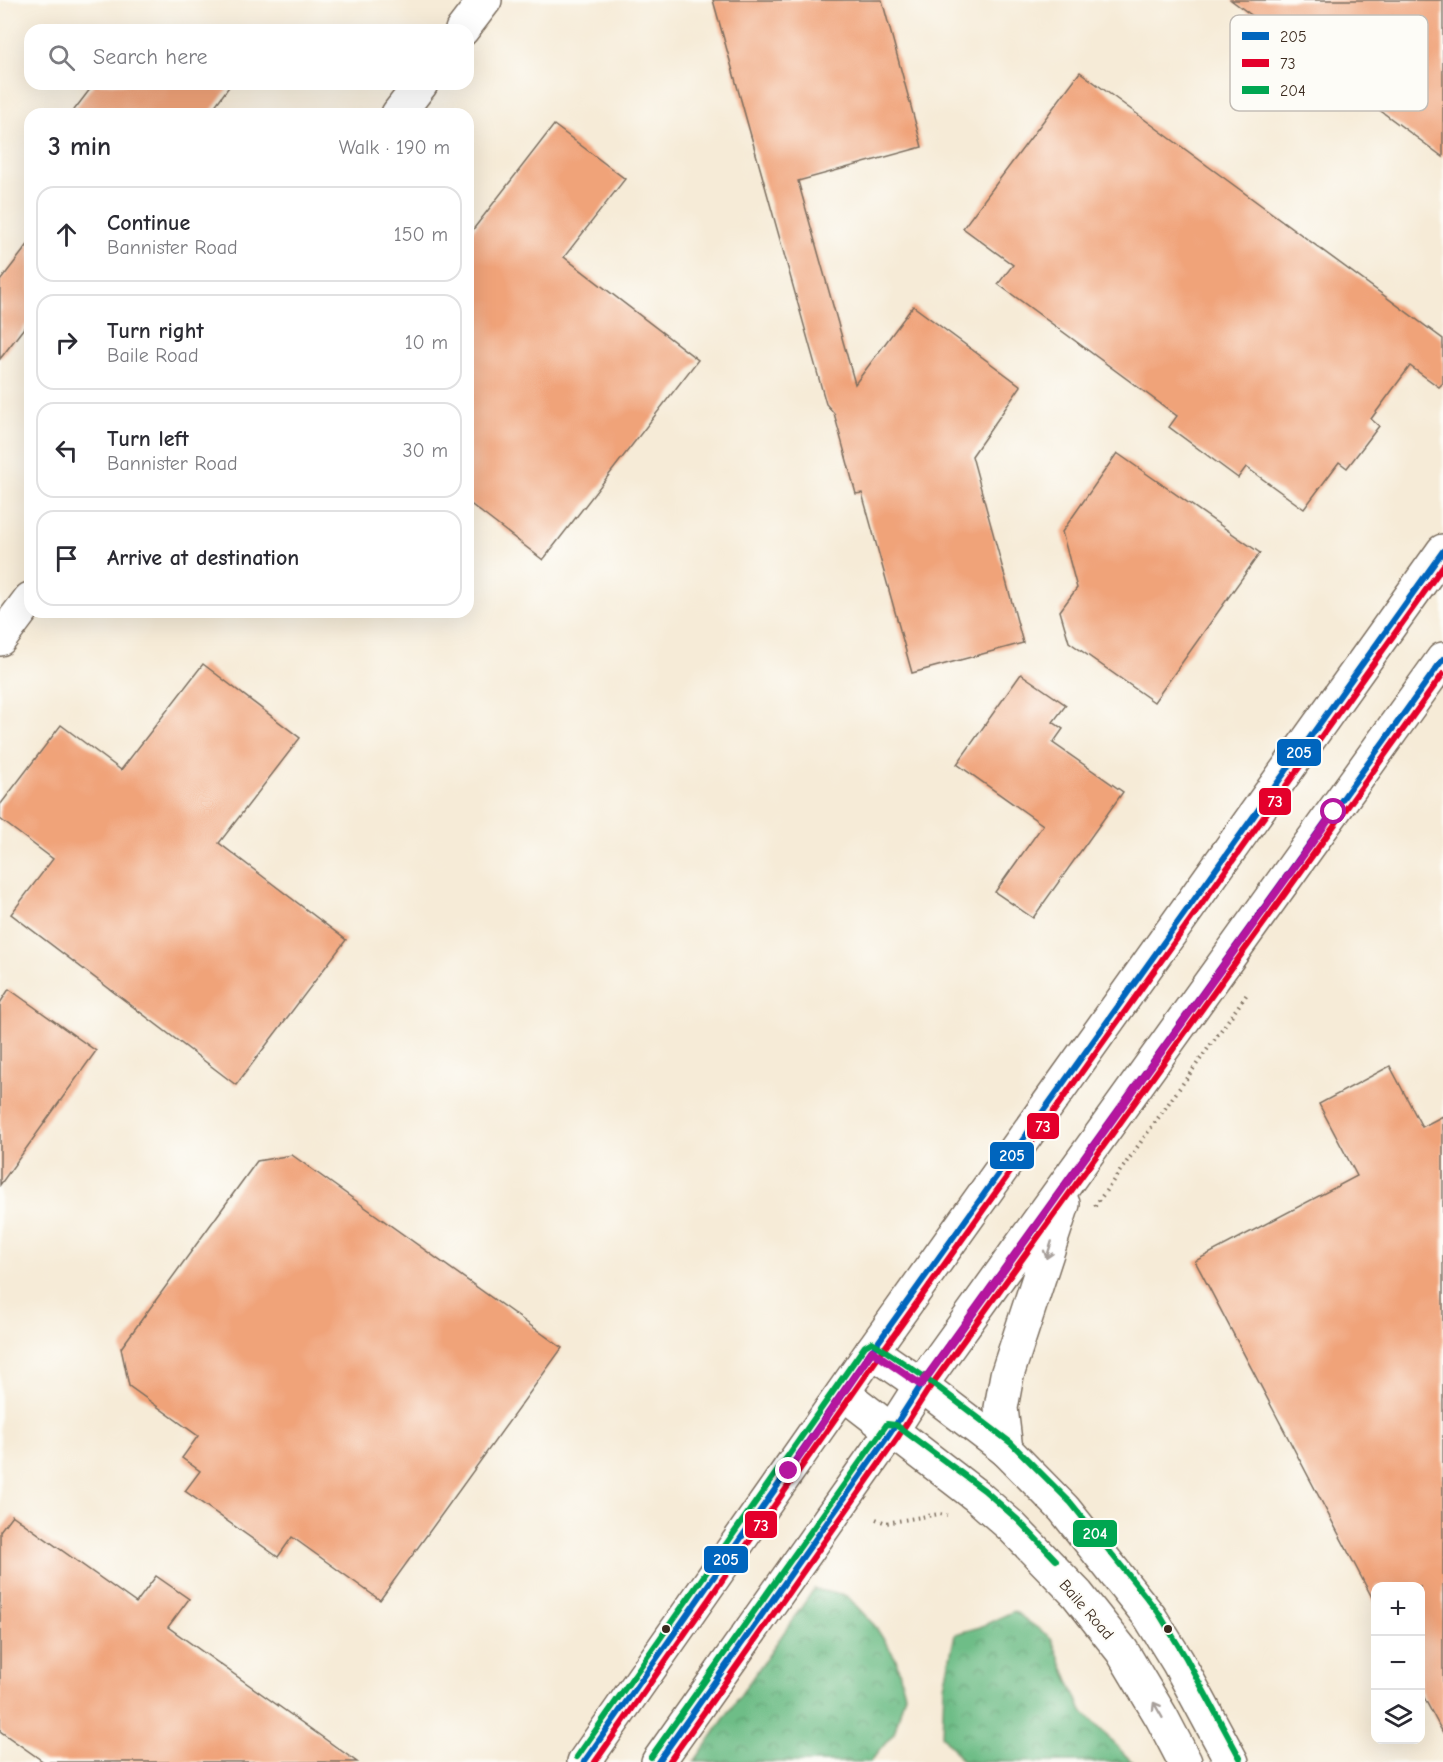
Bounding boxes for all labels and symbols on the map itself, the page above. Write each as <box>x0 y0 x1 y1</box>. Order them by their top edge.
legend <box>1230 15 1428 111</box>
text: 205 <box>1280 28 1307 46</box>
text: 73 <box>1280 55 1296 73</box>
text: 204 <box>1280 82 1306 100</box>
line badge: 205 <box>1276 738 1322 767</box>
text: 205 <box>1286 744 1312 762</box>
line badge: 73 <box>1258 787 1292 816</box>
text: 73 <box>1267 793 1283 811</box>
route start <box>1320 798 1346 824</box>
line badge: 73 <box>1026 1112 1060 1140</box>
text: 73 <box>1035 1118 1051 1136</box>
line badge: 205 <box>989 1141 1035 1170</box>
text: 205 <box>999 1147 1025 1165</box>
one-way arrow <box>1042 1240 1053 1259</box>
route end <box>775 1457 801 1483</box>
line badge: 73 <box>744 1510 778 1539</box>
text: 73 <box>753 1517 769 1535</box>
line badge: 204 <box>1072 1519 1118 1548</box>
text: 204 <box>1083 1525 1107 1543</box>
line badge: 205 <box>703 1545 749 1574</box>
text: 205 <box>713 1551 739 1569</box>
street label: Baile Road <box>1055 1576 1117 1643</box>
unlabelled marker <box>660 1623 672 1635</box>
unlabelled marker <box>1162 1623 1174 1635</box>
one-way arrow <box>1151 1702 1163 1719</box>

